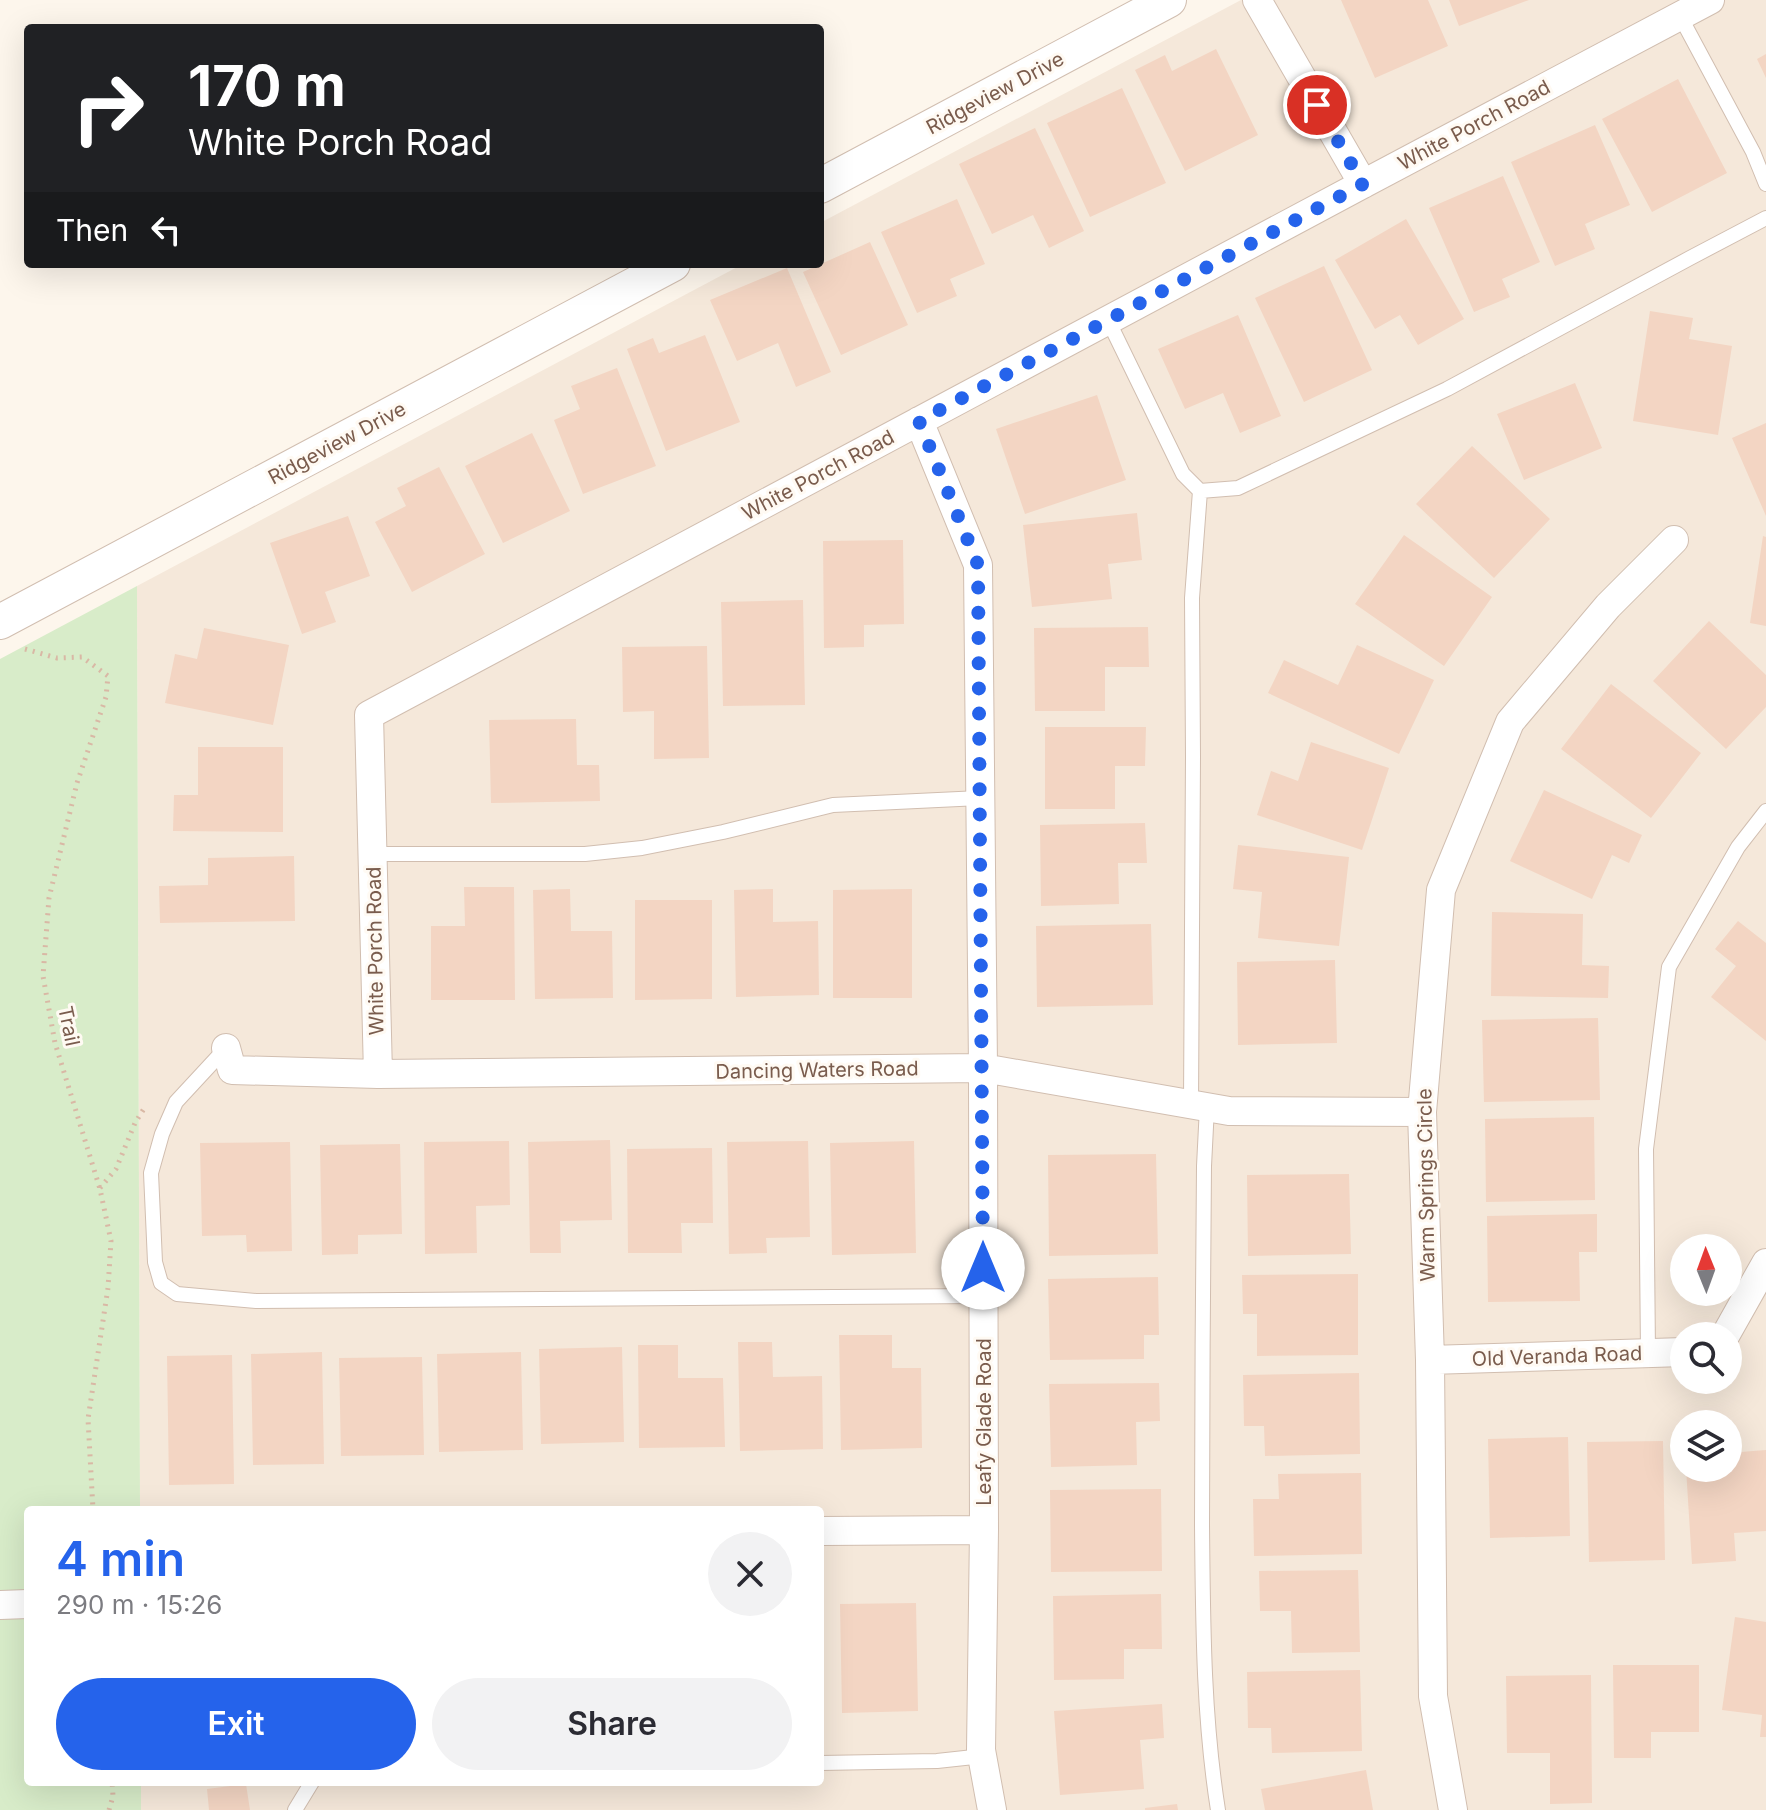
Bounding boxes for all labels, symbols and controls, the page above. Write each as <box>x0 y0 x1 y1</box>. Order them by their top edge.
street label: Ridgeview Drive <box>922 47 1068 139</box>
text: 170 m <box>188 52 346 120</box>
icon: right <box>56 56 160 160</box>
pin <box>1283 71 1351 139</box>
street label: White Porch Road <box>1394 75 1554 175</box>
icon: arrive <box>1295 83 1339 127</box>
text: White Porch Road <box>188 120 492 164</box>
icon: left <box>144 208 188 252</box>
text: Then <box>56 212 128 248</box>
street label: Ridgeview Drive <box>264 397 410 489</box>
street label: White Porch Road <box>738 425 898 525</box>
street label: White Porch Road <box>362 866 388 1036</box>
street label: Trail <box>53 1004 85 1048</box>
street label: Dancing Waters Road <box>715 1056 919 1084</box>
street label: Warm Springs Circle <box>1412 1088 1440 1282</box>
position arrow <box>941 1226 1025 1310</box>
north arrow <box>1670 1234 1742 1306</box>
map controls <box>1670 1234 1742 1482</box>
button: search <box>1670 1322 1742 1394</box>
street label: Leafy Glade Road <box>972 1338 996 1506</box>
street label: Old Veranda Road <box>1471 1341 1643 1371</box>
button: layers <box>1670 1410 1742 1482</box>
text: 4 min <box>56 1529 185 1588</box>
button: close <box>708 1532 792 1616</box>
text: 290 m · 15:26 <box>56 1589 222 1620</box>
button: Exit <box>56 1678 416 1770</box>
button: Share <box>432 1678 792 1770</box>

